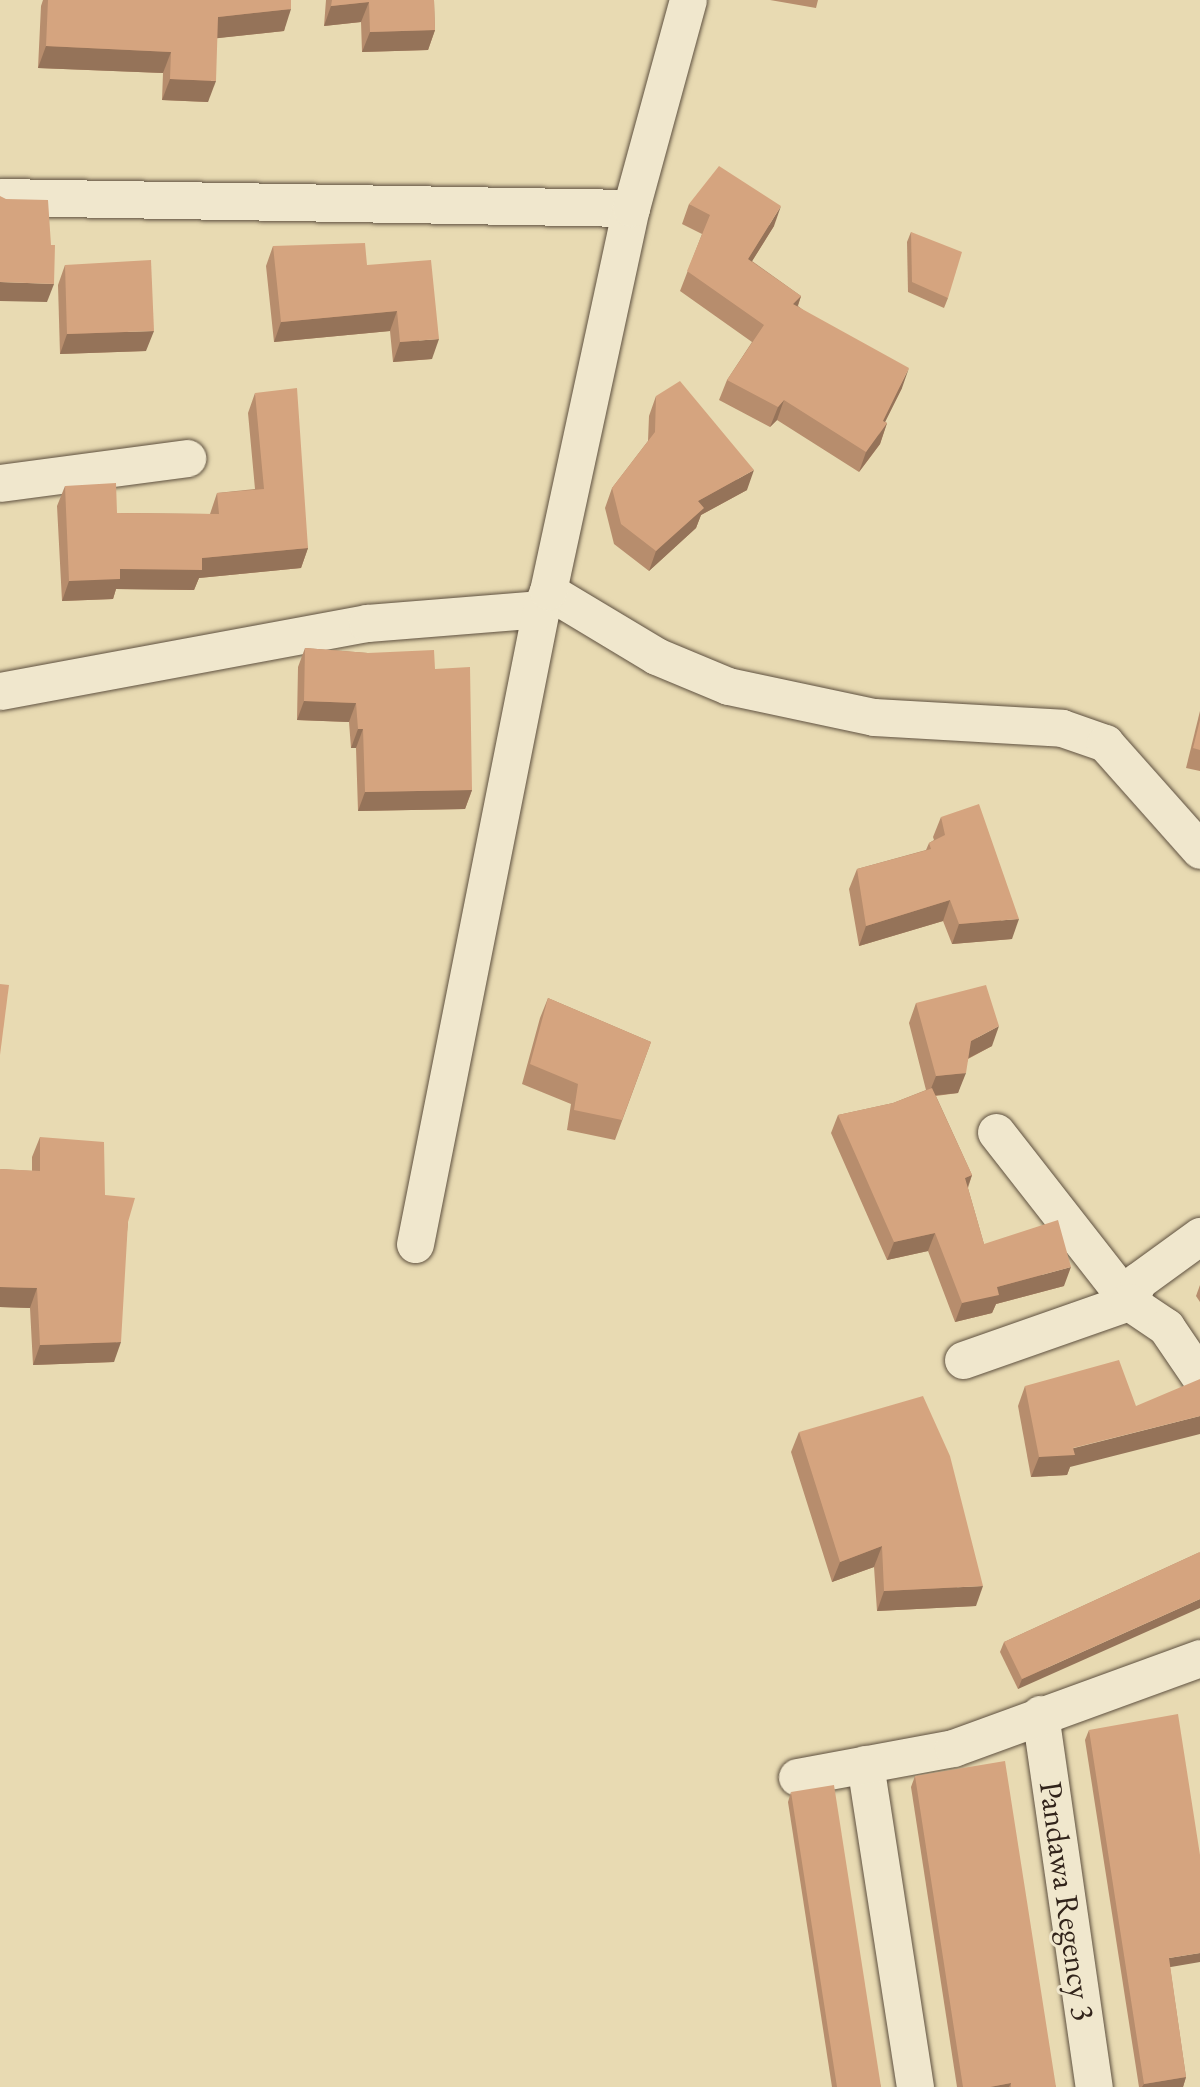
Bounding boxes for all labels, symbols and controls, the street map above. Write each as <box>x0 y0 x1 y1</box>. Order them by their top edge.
street label: Pandawa Regency 3 <box>1031 1779 1103 2023</box>

